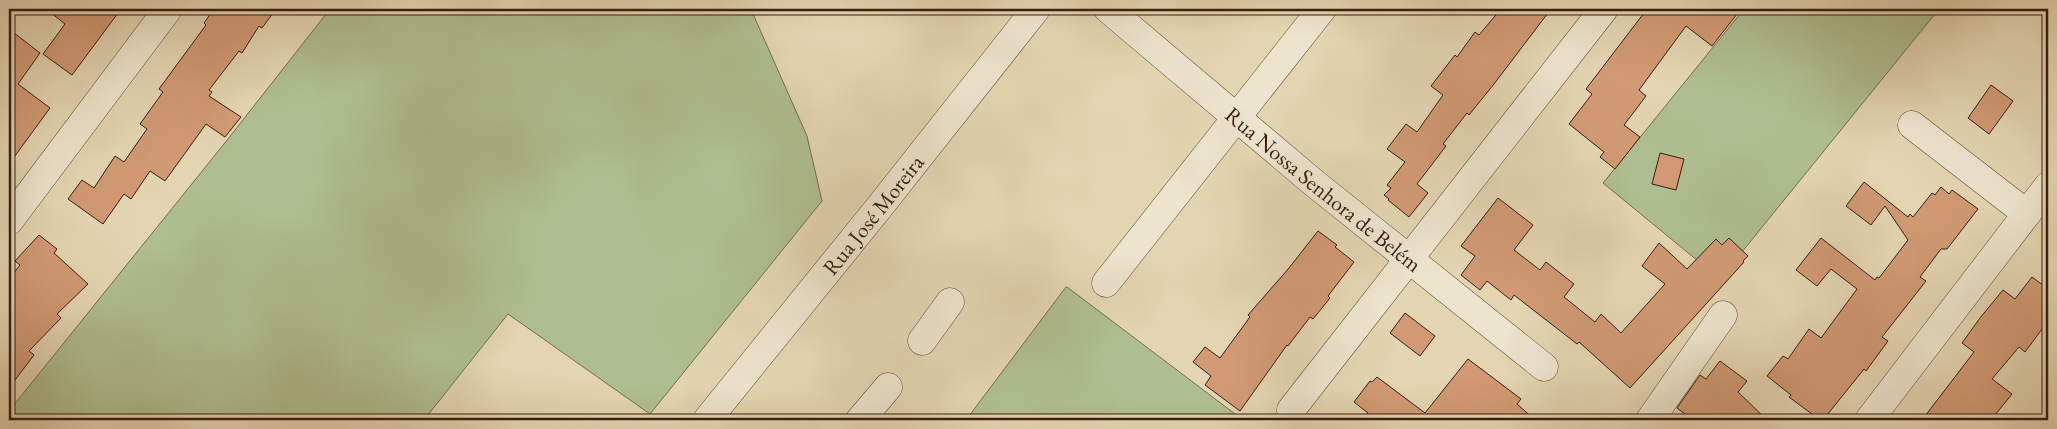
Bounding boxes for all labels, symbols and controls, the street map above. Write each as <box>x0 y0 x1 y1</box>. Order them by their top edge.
street label: Rua Nossa Senhora de Belém <box>1219 100 1428 279</box>
street label: Rua José Moreira <box>816 148 931 281</box>

